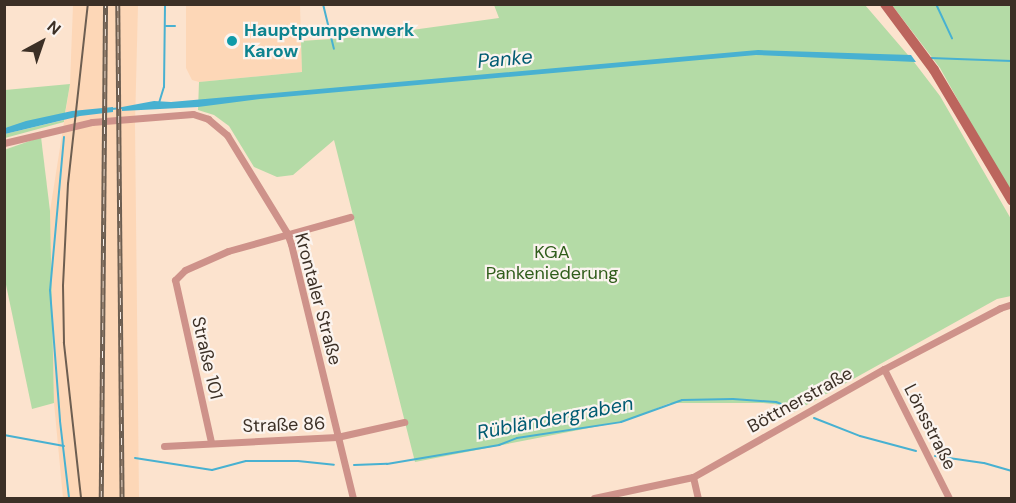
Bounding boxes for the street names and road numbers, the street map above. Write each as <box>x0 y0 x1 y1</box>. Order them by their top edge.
street label: Krontaler Straße <box>290 230 346 368</box>
street label: Straße 101 <box>187 315 227 401</box>
street label: Böttnerstraße <box>744 362 856 438</box>
street label: Lönsstraße <box>899 381 961 473</box>
street label: Straße 86 <box>242 413 326 437</box>

